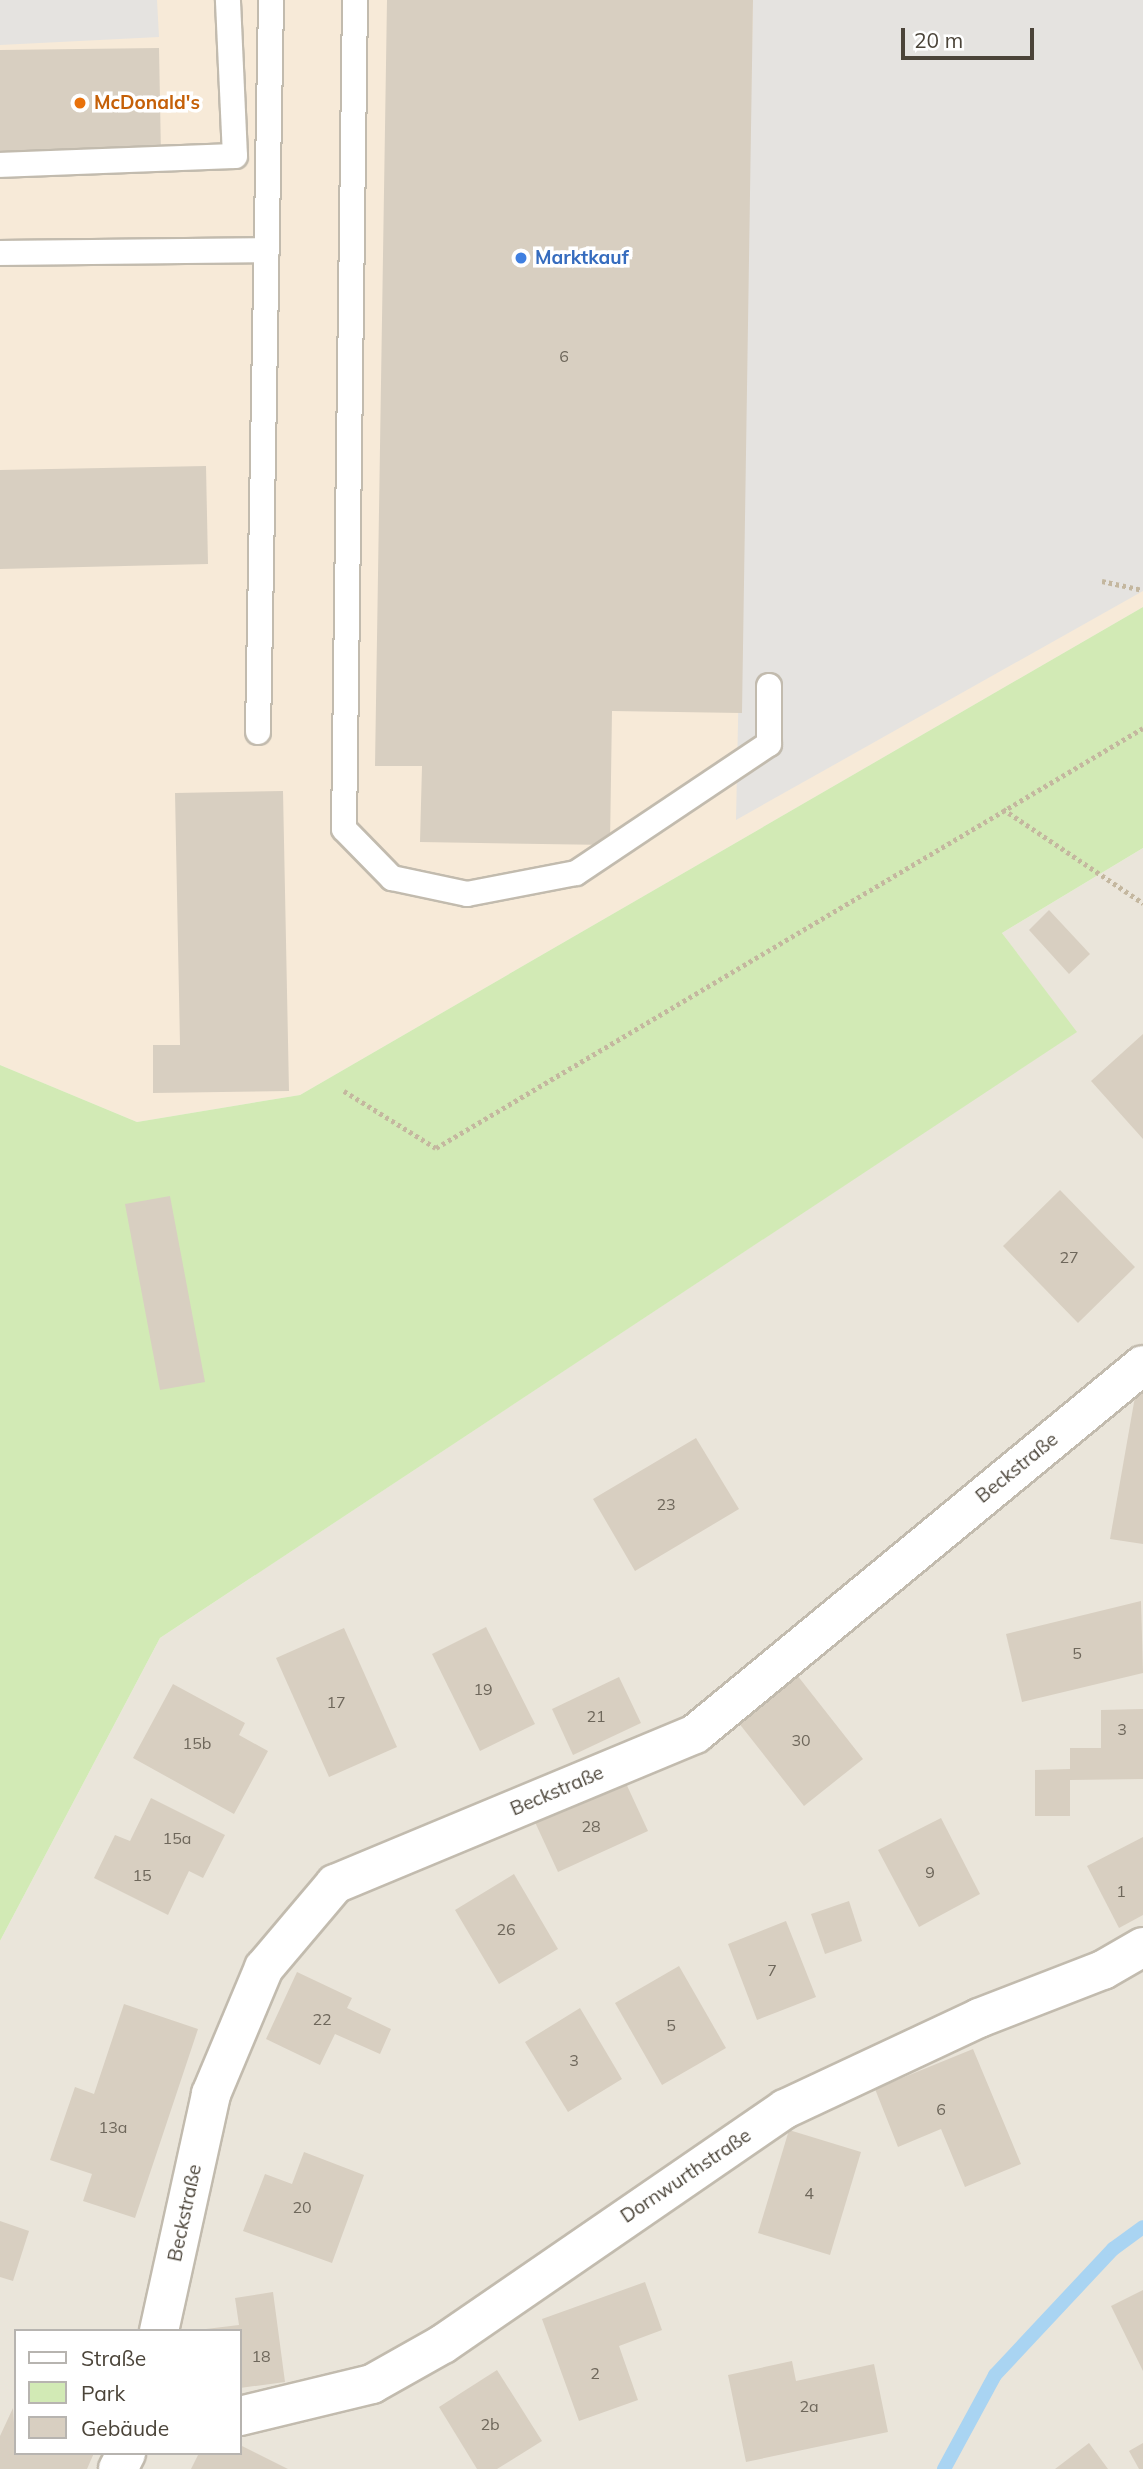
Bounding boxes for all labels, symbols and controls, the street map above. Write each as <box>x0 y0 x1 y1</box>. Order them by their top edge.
scale bar <box>905 14 1038 58</box>
text: 20 m <box>914 27 963 53</box>
place label: McDonald's <box>94 92 200 114</box>
marker: McDonald's <box>72 95 88 111</box>
place label: Marktkauf <box>535 247 629 269</box>
marker: Marktkauf <box>513 250 529 266</box>
house number: 6 <box>559 346 569 366</box>
house number: 27 <box>1059 1247 1079 1267</box>
street label: Beckstraße <box>971 1428 1063 1508</box>
house number: 23 <box>656 1494 676 1514</box>
house number: 5 <box>1072 1643 1082 1663</box>
house number: 19 <box>473 1679 493 1699</box>
house number: 17 <box>326 1692 346 1712</box>
house number: 21 <box>586 1706 606 1726</box>
house number: 3 <box>1117 1719 1127 1739</box>
house number: 30 <box>791 1730 811 1750</box>
house number: 15b <box>183 1733 211 1753</box>
street label: Beckstraße <box>507 1761 607 1821</box>
house number: 28 <box>581 1816 601 1836</box>
house number: 15a <box>163 1828 191 1848</box>
house number: 9 <box>925 1862 935 1882</box>
house number: 15 <box>132 1865 152 1885</box>
house number: 1 <box>1116 1881 1126 1901</box>
house number: 26 <box>496 1919 516 1939</box>
house number: 7 <box>767 1960 777 1980</box>
house number: 22 <box>312 2009 332 2029</box>
house number: 5 <box>666 2015 676 2035</box>
house number: 3 <box>569 2050 579 2070</box>
house number: 6 <box>936 2099 946 2119</box>
house number: 13a <box>99 2117 127 2137</box>
street label: Dornwurthstraße <box>617 2124 755 2228</box>
street label: Beckstraße <box>164 2162 206 2264</box>
house number: 4 <box>804 2183 814 2203</box>
house number: 20 <box>292 2197 312 2217</box>
legend <box>14 2329 242 2455</box>
text: Straße <box>81 2345 146 2371</box>
house number: 18 <box>251 2346 271 2366</box>
house number: 2 <box>590 2363 600 2383</box>
text: Park <box>81 2380 125 2406</box>
house number: 2a <box>799 2396 819 2416</box>
house number: 2b <box>480 2414 500 2434</box>
text: Gebäude <box>81 2415 169 2441</box>

